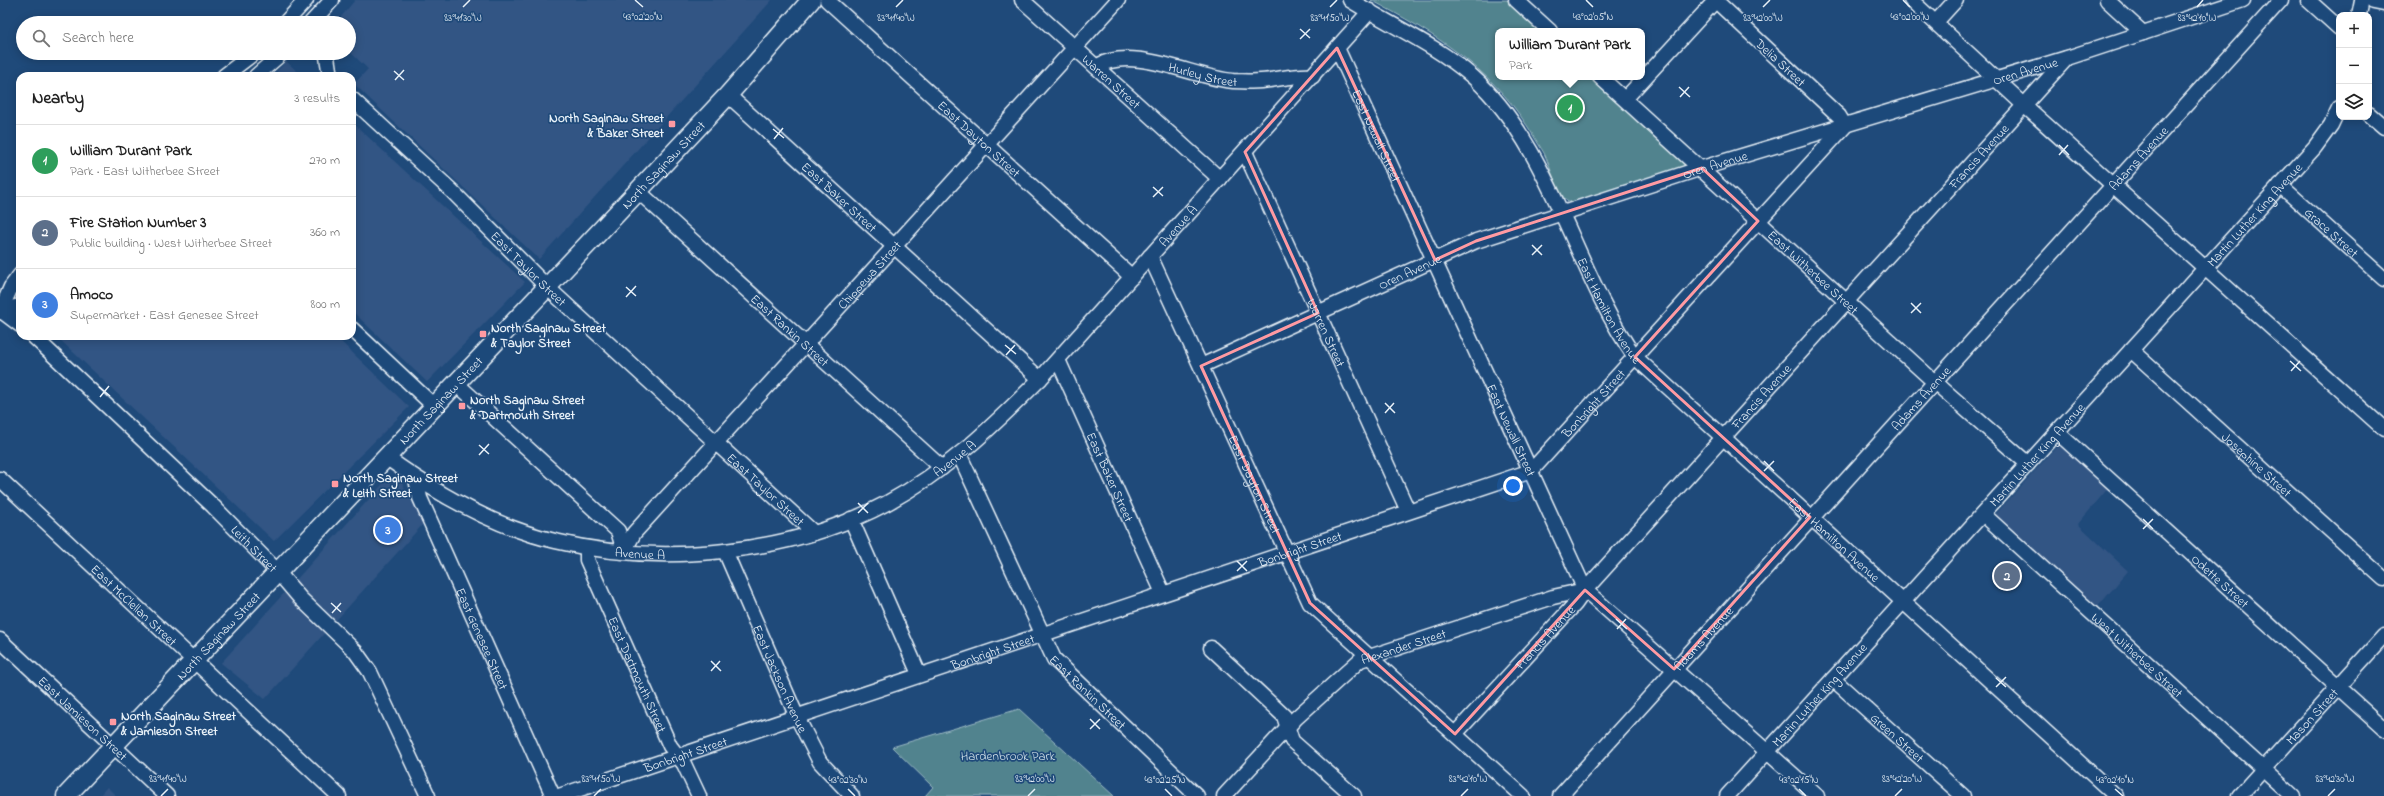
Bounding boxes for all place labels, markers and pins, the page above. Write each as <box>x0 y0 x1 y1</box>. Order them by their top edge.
pin: 1 <box>1557 93 1583 123</box>
place label: North Saginaw Street & Baker Street <box>549 109 665 143</box>
marker: North Saginaw Street & Baker Street <box>667 119 677 129</box>
place label: North Saginaw Street & Taylor Street <box>490 319 607 355</box>
marker: North Saginaw Street & Taylor Street <box>478 329 488 339</box>
place label: North Saginaw Street & Dartmouth Street <box>469 391 586 425</box>
marker: North Saginaw Street & Dartmouth Street <box>457 401 467 411</box>
place label: North Saginaw Street & Leith Street <box>342 469 459 503</box>
marker: North Saginaw Street & Leith Street <box>330 479 340 489</box>
pin: 3 <box>375 515 401 545</box>
pin: 2 <box>1994 561 2020 591</box>
place label: North Saginaw Street & Jamieson Street <box>120 707 237 741</box>
marker: North Saginaw Street & Jamieson Street <box>108 717 118 727</box>

